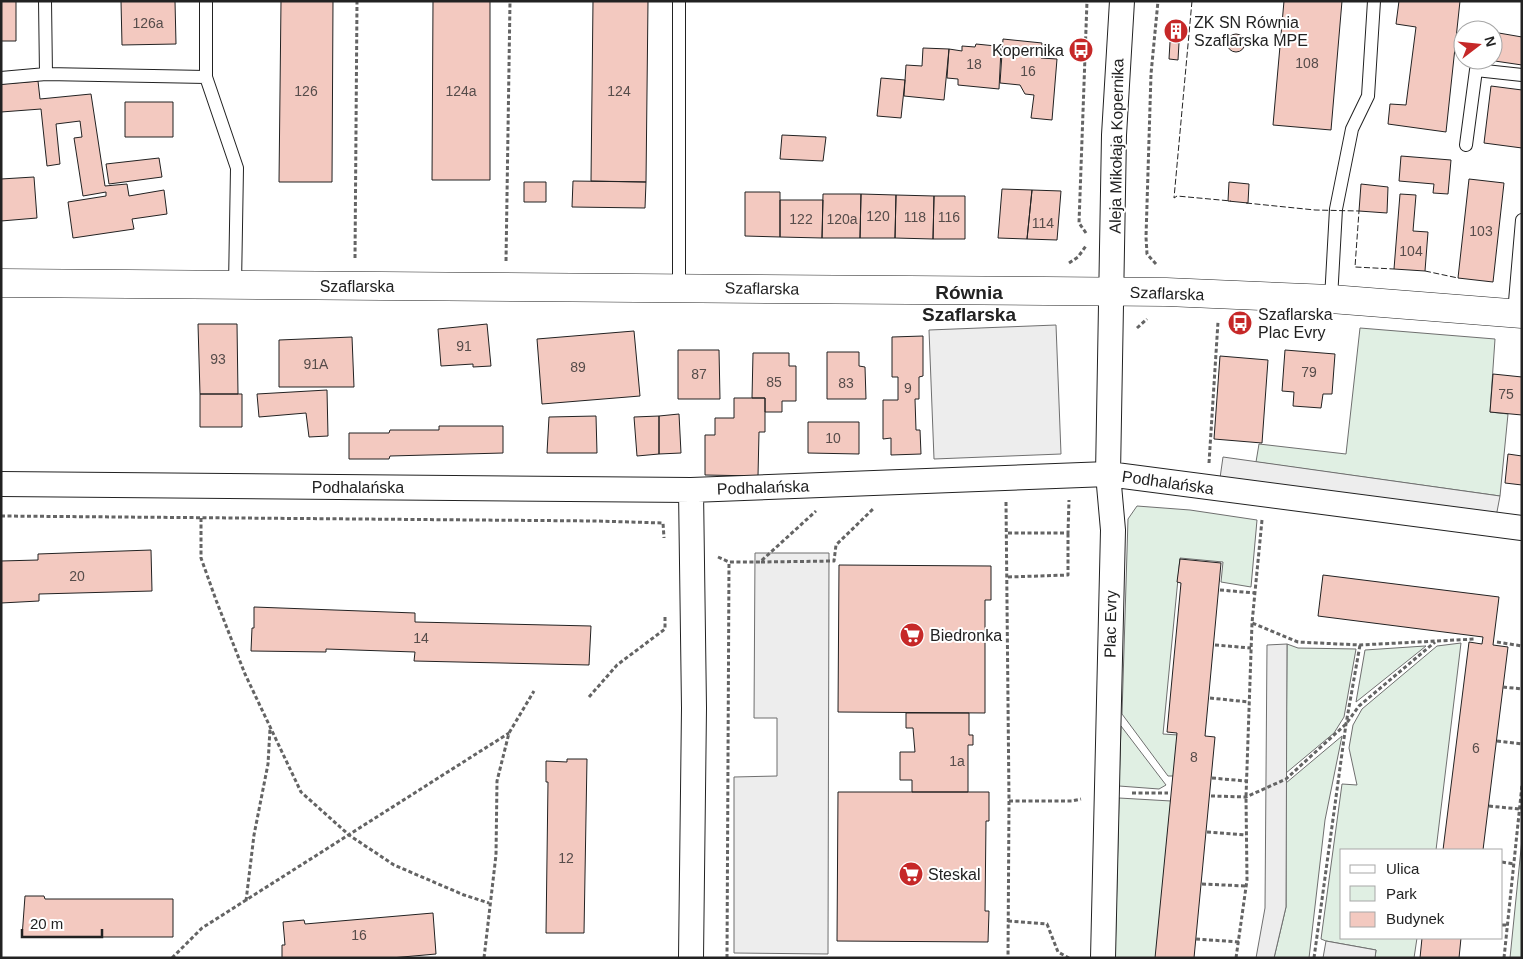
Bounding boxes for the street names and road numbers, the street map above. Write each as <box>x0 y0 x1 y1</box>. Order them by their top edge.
street label: Aleja Mikołaja Kopernika <box>1106 58 1127 234</box>
street label: Szaflarska <box>320 278 394 295</box>
street label: Szaflarska <box>724 279 800 298</box>
street label: Szaflarska <box>1129 284 1205 303</box>
street label: Podhalańska <box>1121 468 1215 497</box>
street label: Podhalańska <box>716 477 810 498</box>
street label: Podhalańska <box>312 479 404 496</box>
street label: Plac Evry <box>1101 590 1120 658</box>

